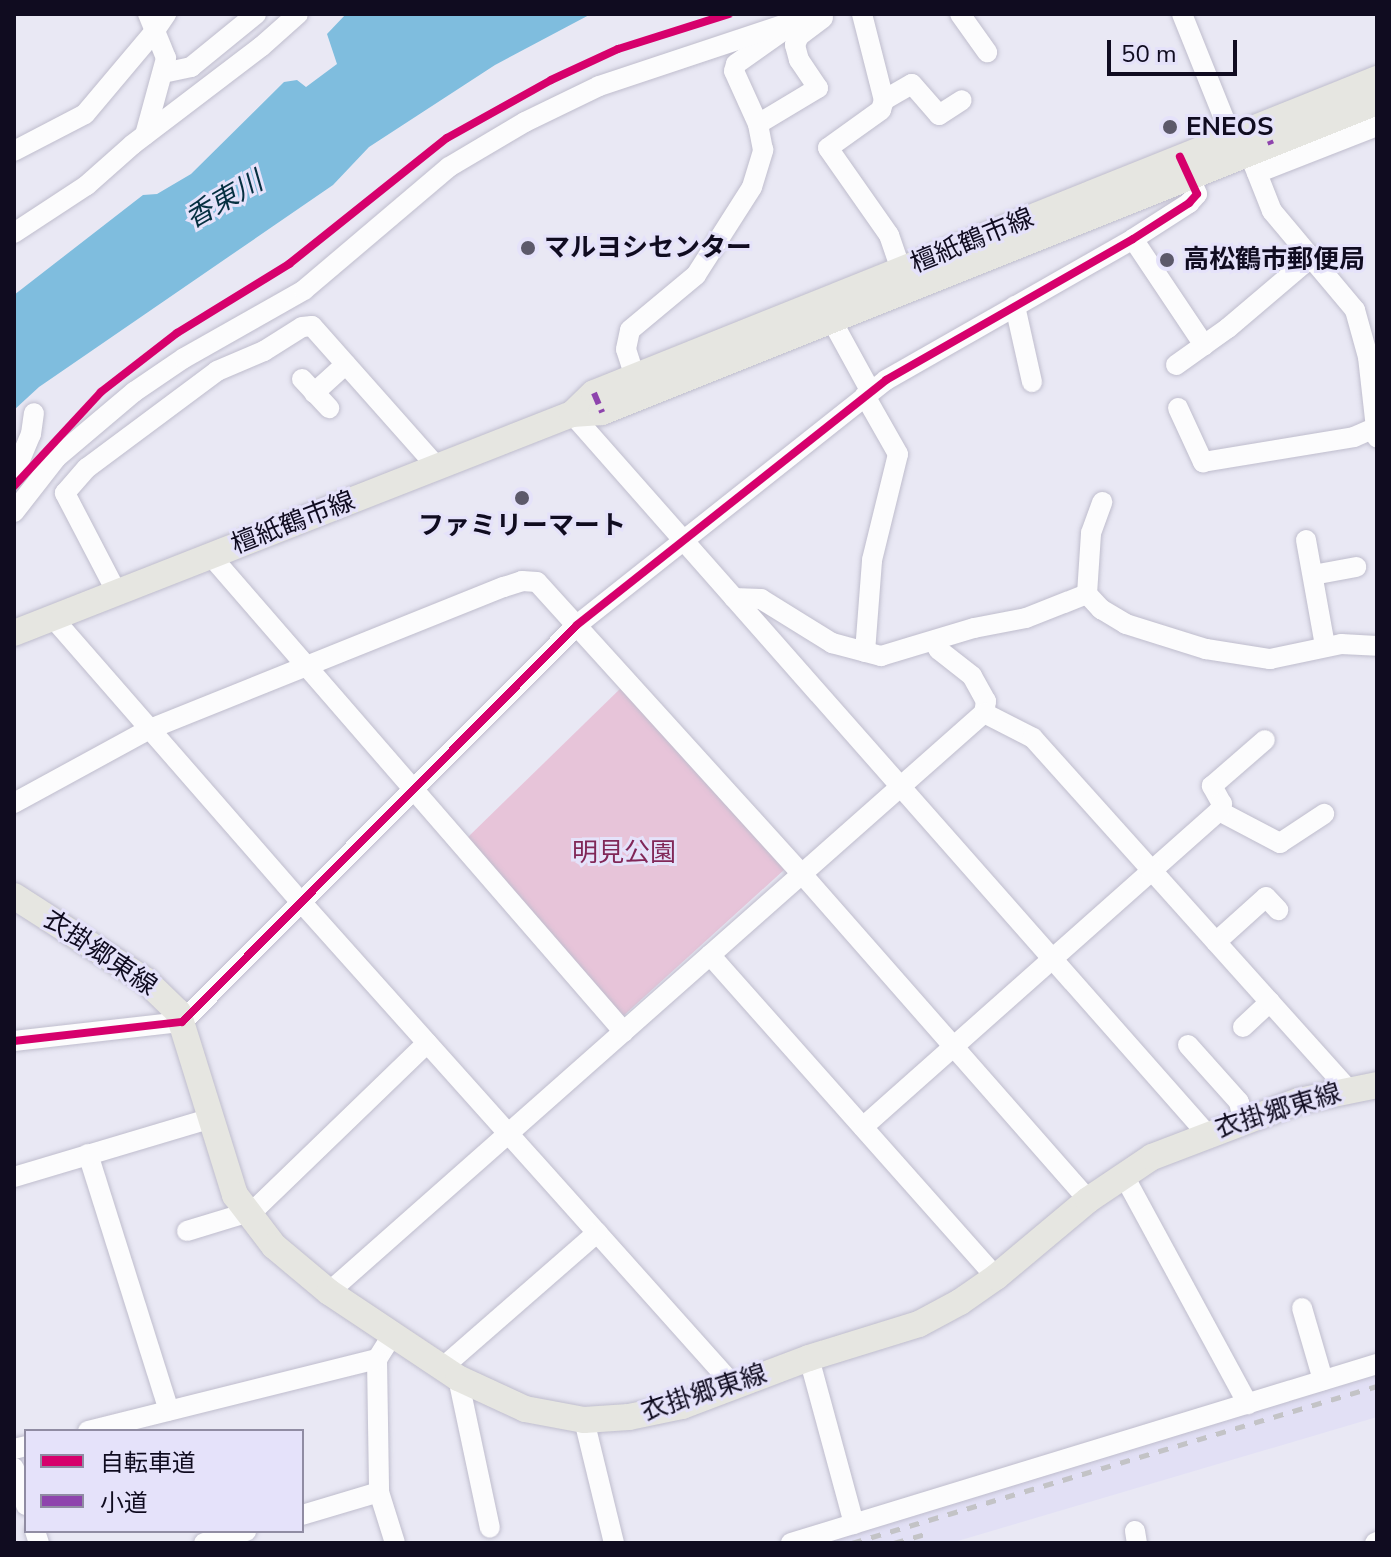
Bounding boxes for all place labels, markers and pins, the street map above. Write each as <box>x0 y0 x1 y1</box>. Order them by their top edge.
place label: ENEOS <box>1186 111 1273 143</box>
marker: ENEOS <box>1161 118 1179 136</box>
place label: マルヨシセンター <box>544 232 752 264</box>
marker: マルヨシセンター <box>519 239 537 257</box>
place label: 高松鶴市郵便局 <box>1183 244 1365 276</box>
marker: 高松鶴市郵便局 <box>1158 251 1176 269</box>
marker: ファミリーマート <box>513 489 531 507</box>
place label: ファミリーマート <box>418 510 626 542</box>

